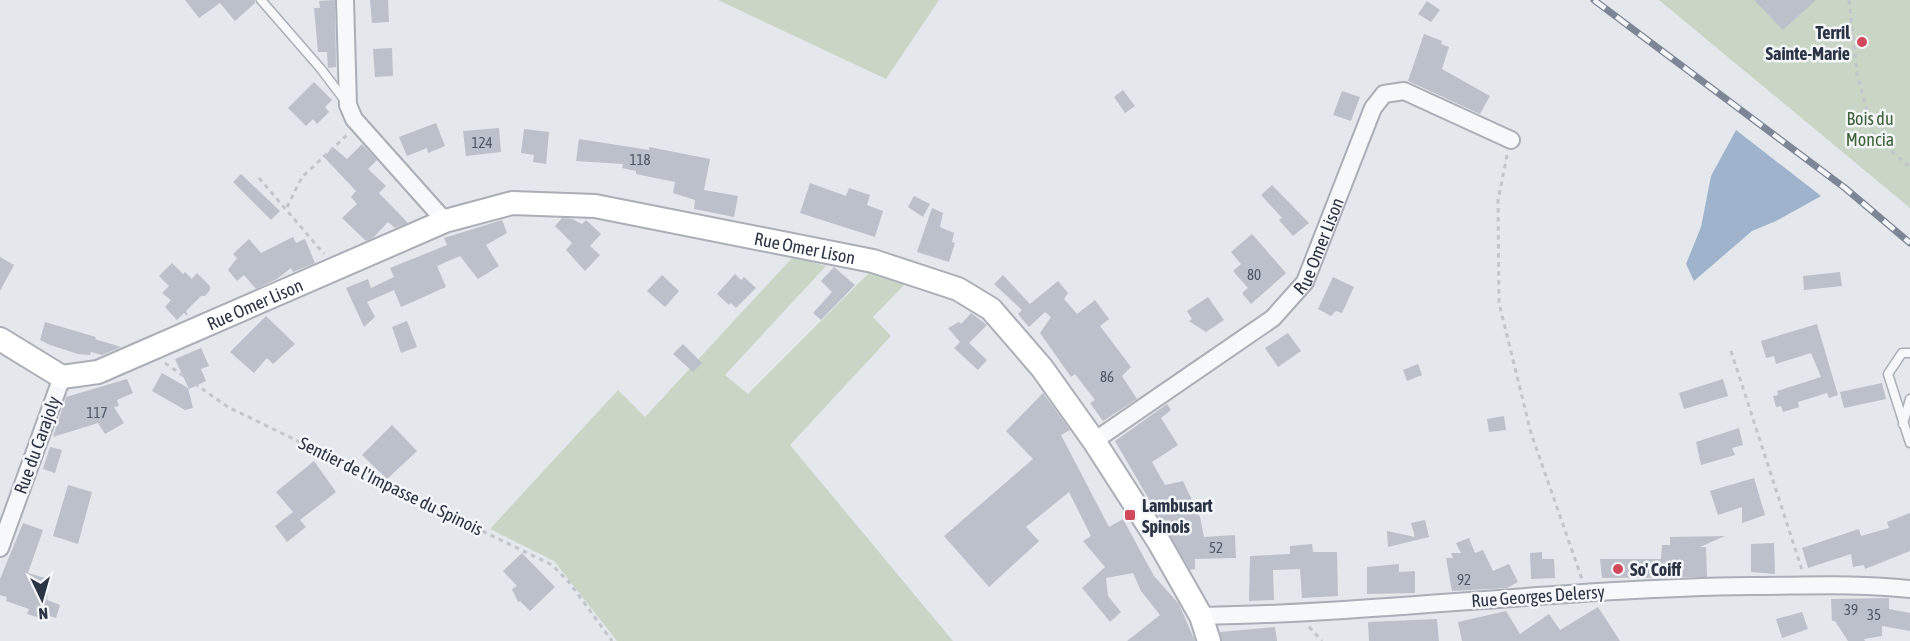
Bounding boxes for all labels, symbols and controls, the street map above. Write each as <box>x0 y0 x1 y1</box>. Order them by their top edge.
place label: Terril Sainte-Marie <box>1765 22 1850 64</box>
marker: Terril Sainte-Marie <box>1855 35 1869 49</box>
park label: Bois du Moncia <box>1846 108 1894 150</box>
house number: 124 <box>471 134 493 151</box>
house number: 118 <box>629 151 651 168</box>
street label: Rue Omer Lison <box>1289 194 1347 298</box>
street label: Rue Omer Lison <box>753 227 857 268</box>
house number: 80 <box>1247 266 1261 283</box>
street label: Rue Omer Lison <box>204 274 306 334</box>
house number: 86 <box>1100 368 1114 385</box>
street label: Rue du Carajoly <box>10 393 64 497</box>
house number: 117 <box>86 404 108 421</box>
street label: Sentier de l'Impasse du Spinois <box>296 432 486 540</box>
place label: Lambusart Spinois <box>1142 495 1213 537</box>
marker: Lambusart Spinois <box>1123 508 1137 522</box>
house number: 52 <box>1209 539 1223 556</box>
place label: So' Coiff <box>1630 559 1681 580</box>
marker: So' Coiff <box>1611 562 1625 576</box>
north arrow <box>12 569 72 629</box>
house number: 92 <box>1457 571 1471 588</box>
street label: Rue Georges Delersy <box>1471 581 1605 611</box>
house number: 39 <box>1844 601 1858 618</box>
text: N <box>38 605 49 623</box>
house number: 35 <box>1867 606 1881 623</box>

